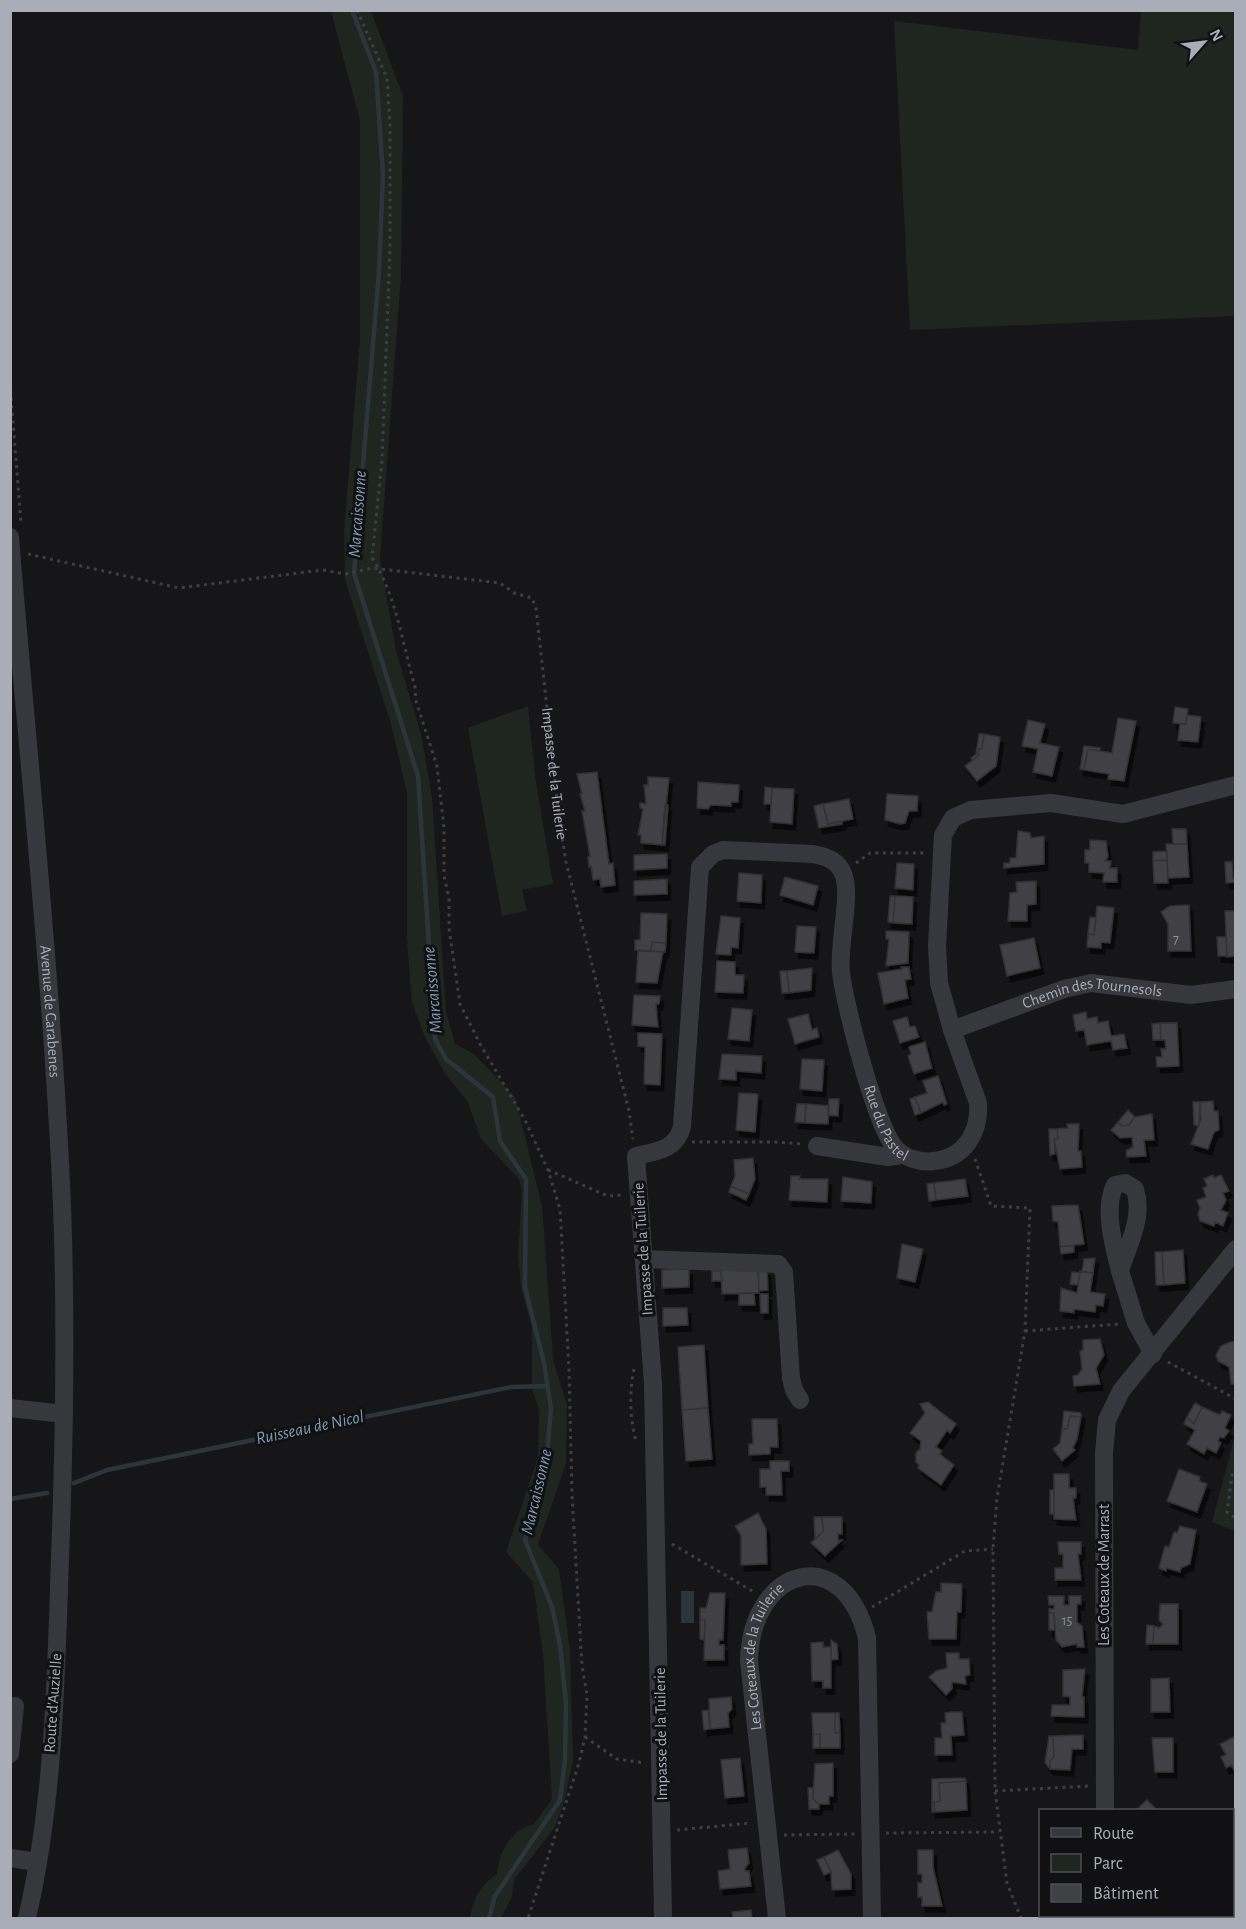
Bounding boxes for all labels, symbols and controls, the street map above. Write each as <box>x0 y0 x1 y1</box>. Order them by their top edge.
north arrow <box>1174 12 1234 72</box>
text: N <box>1207 27 1226 44</box>
water label: Marcaissonne <box>346 470 370 558</box>
street label: Impasse de la Tuilerie <box>539 706 570 841</box>
house number: 7 <box>1173 932 1179 946</box>
street label: Avenue de Carabenes <box>37 944 63 1078</box>
water label: Marcaissonne <box>420 946 446 1034</box>
street label: Chemin des Tournesols <box>1020 975 1163 1012</box>
street label: Rue du Pastel <box>861 1083 911 1164</box>
street label: Impasse de la Tuilerie <box>630 1182 656 1316</box>
water label: Ruisseau de Nicol <box>254 1408 366 1448</box>
water label: Marcaissonne <box>518 1447 556 1537</box>
street label: Les Coteaux de Marrast <box>1096 1504 1112 1646</box>
street label: Les Coteaux de la Tuilerie <box>741 1580 787 1731</box>
house number: 15 <box>1062 1614 1072 1628</box>
street label: Route d'Auzielle <box>42 1653 64 1753</box>
street label: Impasse de la Tuilerie <box>652 1667 670 1801</box>
legend <box>1039 1809 1234 1917</box>
text: Route <box>1093 1825 1134 1843</box>
text: Parc <box>1093 1855 1123 1873</box>
text: Bâtiment <box>1093 1885 1159 1903</box>

